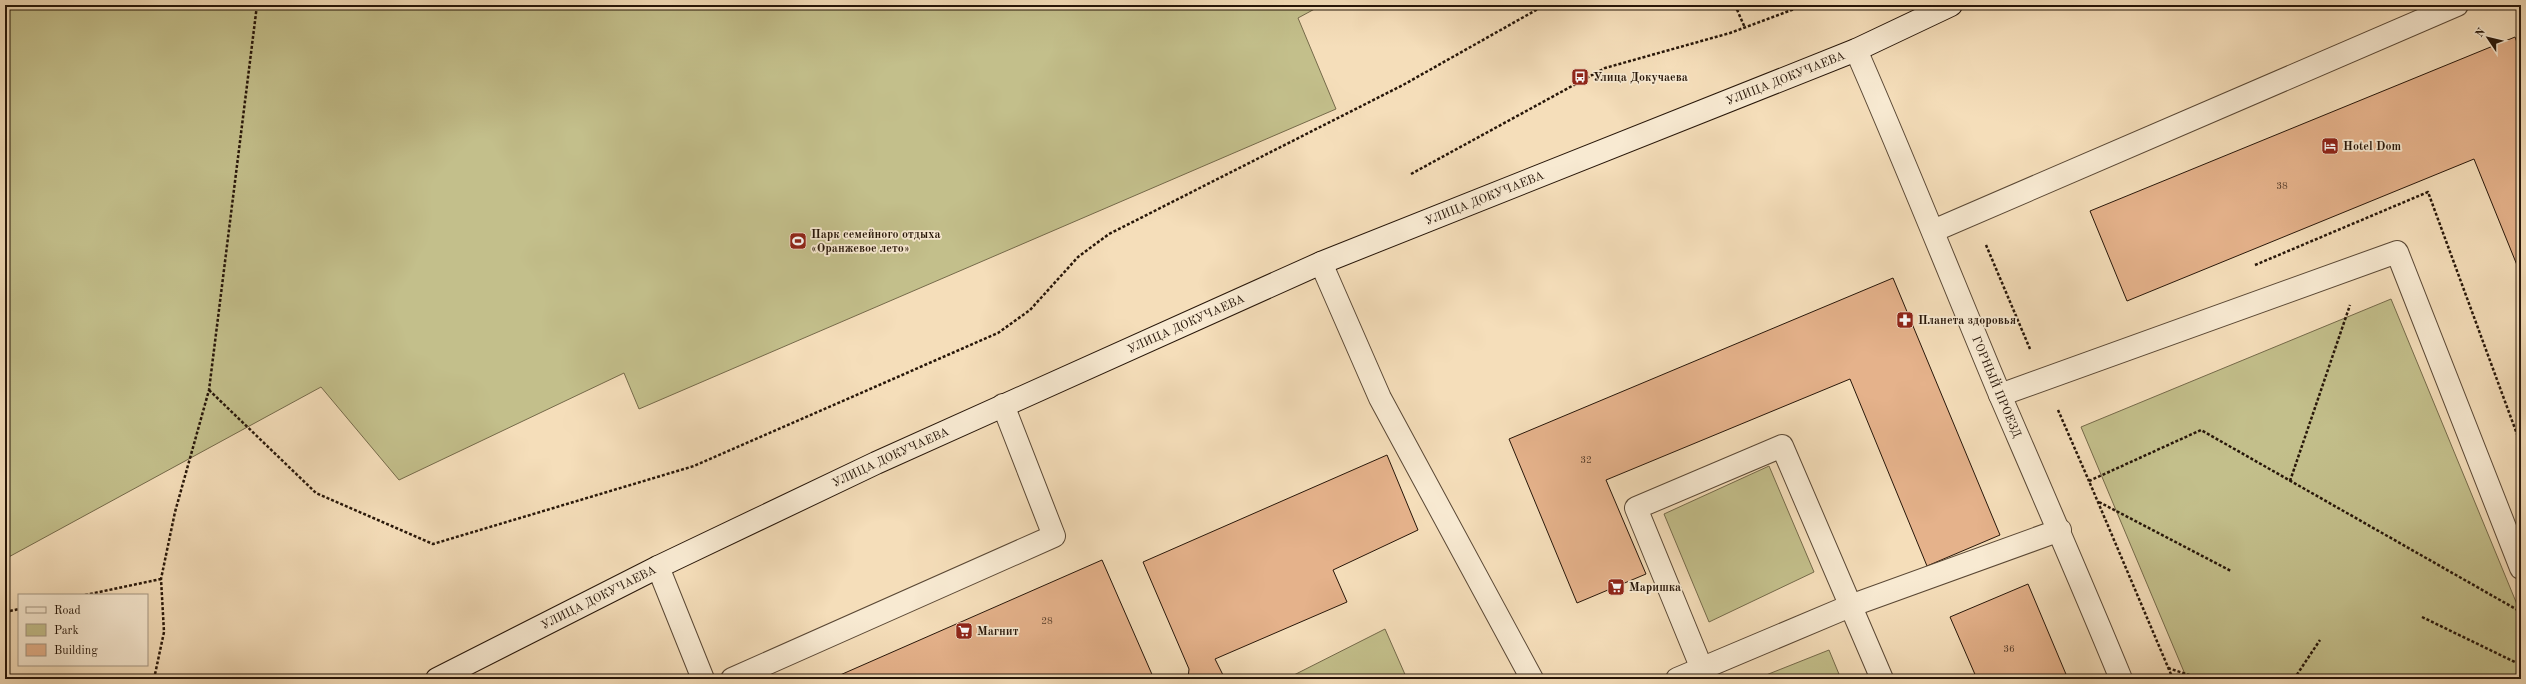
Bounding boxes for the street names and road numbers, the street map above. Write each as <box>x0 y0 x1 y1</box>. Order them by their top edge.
street label: УЛИЦА ДОКУЧАЕВА <box>1724 50 1847 108</box>
street label: УЛИЦА ДОКУЧАЕВА <box>1423 170 1546 228</box>
street label: УЛИЦА ДОКУЧАЕВА <box>1126 293 1247 356</box>
street label: ГОРНЫЙ ПРОЕЗД <box>1969 335 2023 440</box>
street label: УЛИЦА ДОКУЧАЕВА <box>831 426 951 490</box>
street label: УЛИЦА ДОКУЧАЕВА <box>539 564 658 632</box>

